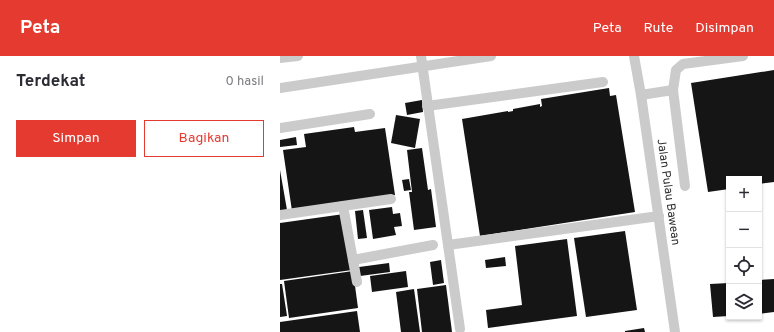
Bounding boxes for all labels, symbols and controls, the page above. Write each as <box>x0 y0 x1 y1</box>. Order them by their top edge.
text: Peta <box>20 16 60 40</box>
text: Peta <box>593 20 622 37</box>
text: Rute <box>644 20 673 37</box>
text: Disimpan <box>695 20 754 37</box>
text: Terdekat <box>16 71 85 93</box>
text: 0 hasil <box>226 74 264 90</box>
button: Simpan <box>16 120 136 157</box>
button: Bagikan <box>144 120 264 157</box>
street label: Jalan Pulau Bawean <box>653 138 683 246</box>
map controls <box>726 176 762 320</box>
button: + <box>726 176 762 212</box>
button: − <box>726 212 762 248</box>
button: locate <box>726 248 762 284</box>
button: layers <box>726 284 762 320</box>

